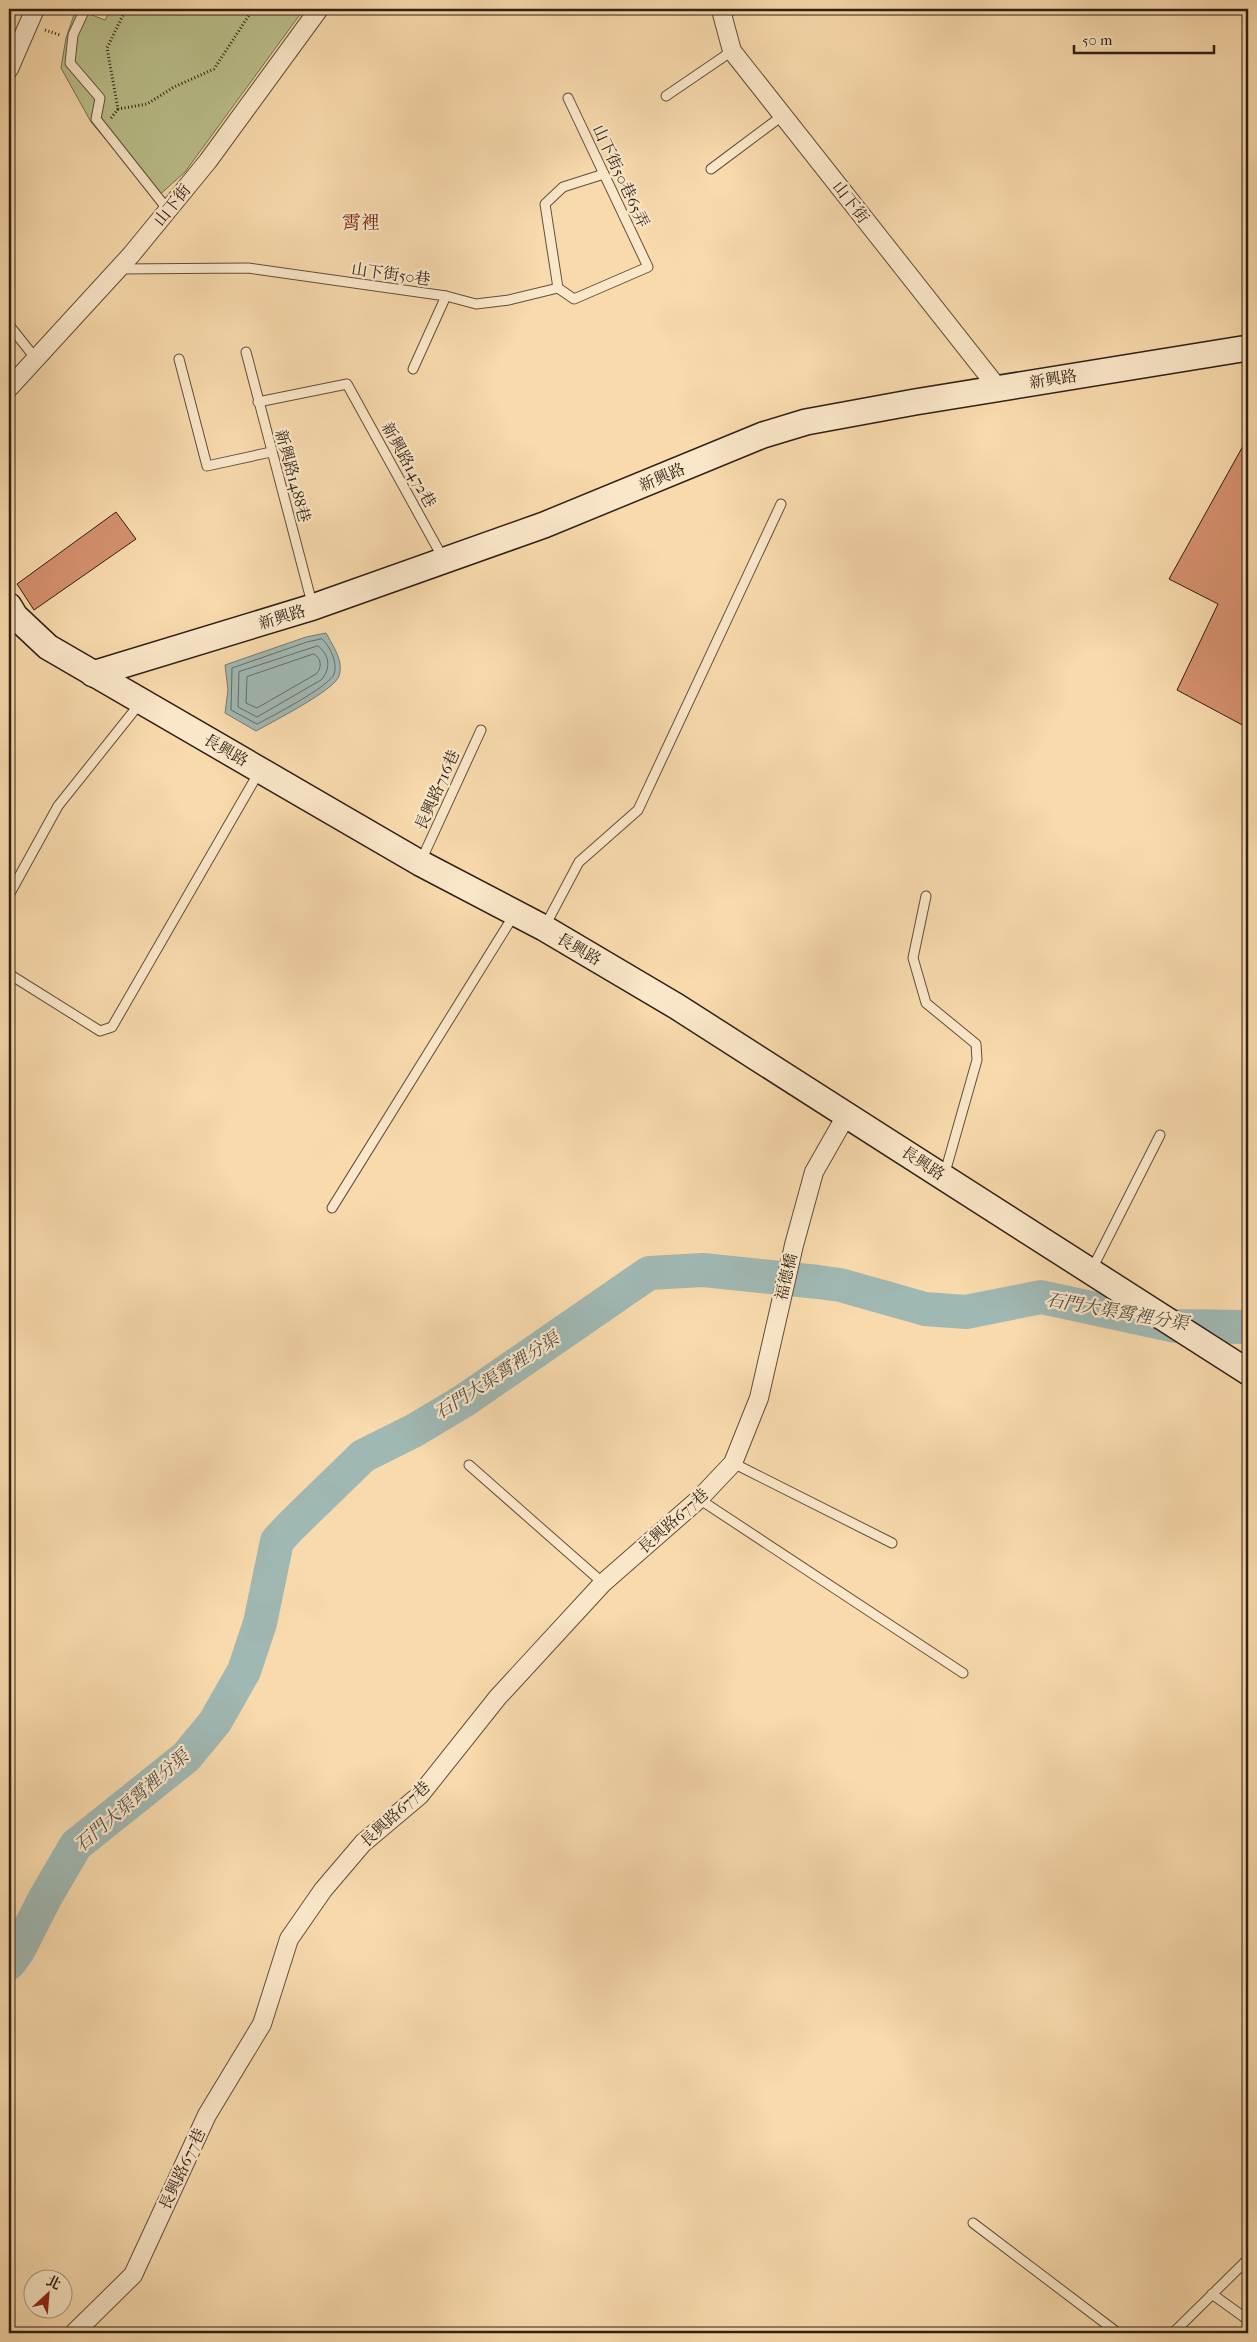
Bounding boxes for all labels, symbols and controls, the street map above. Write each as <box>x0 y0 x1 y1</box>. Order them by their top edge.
scale bar <box>1074 22 1214 54</box>
text: 50 m <box>1082 31 1113 49</box>
street label: 山下街50巷65弄 <box>589 122 653 230</box>
street label: 山下街 <box>829 177 873 227</box>
street label: 山下街 <box>150 180 194 230</box>
district label: 霄裡 <box>342 212 380 234</box>
street label: 山下街50巷 <box>350 259 432 289</box>
street label: 新興路 <box>1028 366 1078 392</box>
street label: 新興路1472巷 <box>378 419 440 511</box>
street label: 新興路1488巷 <box>271 428 315 524</box>
street label: 新興路 <box>636 459 688 495</box>
street label: 新興路 <box>256 601 308 633</box>
street label: 長興路 <box>200 730 252 770</box>
street label: 長興路716巷 <box>411 747 463 833</box>
street label: 長興路 <box>553 929 605 969</box>
street label: 長興路 <box>898 1142 948 1184</box>
street label: 福德橋 <box>771 1251 801 1303</box>
water label: 石門大渠霄裡分渠 <box>1044 1289 1193 1335</box>
water label: 石門大渠霄裡分渠 <box>431 1326 566 1424</box>
street label: 長興路677巷 <box>634 1484 712 1558</box>
water label: 石門大渠霄裡分渠 <box>71 1744 195 1856</box>
street label: 長興路677巷 <box>356 1777 434 1851</box>
street label: 長興路677巷 <box>155 2125 209 2213</box>
north arrow <box>22 2270 72 2320</box>
text: 北 <box>43 2272 63 2293</box>

